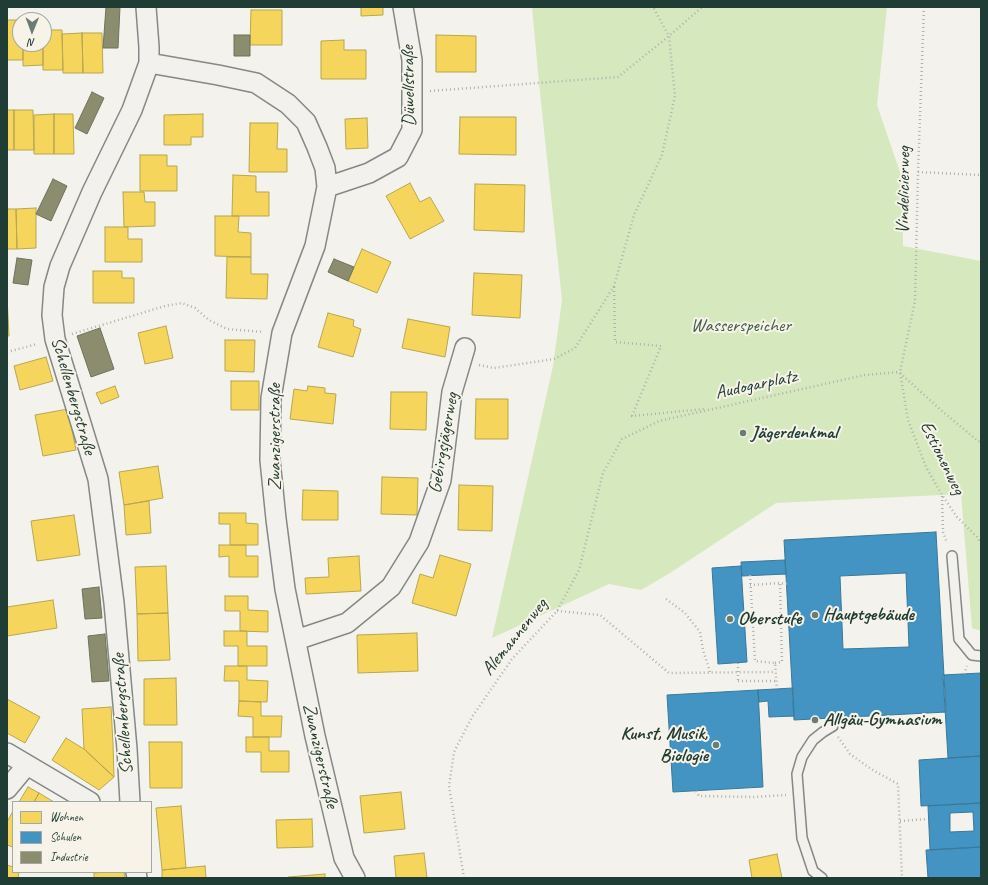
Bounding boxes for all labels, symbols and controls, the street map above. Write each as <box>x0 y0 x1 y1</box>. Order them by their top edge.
north arrow <box>12 12 52 52</box>
text: N <box>28 36 35 50</box>
street label: Düwellstraße <box>397 45 421 127</box>
street label: Vindelicierweg <box>892 146 916 234</box>
park label: Wasserspeicher <box>691 315 791 337</box>
street label: Schellenbergstraße <box>45 335 101 457</box>
street label: Audogarplatz <box>713 365 799 405</box>
street label: Zwanzigerstraße <box>264 384 286 490</box>
street label: Gebirgsjägerweg <box>424 391 464 495</box>
street label: Estionenweg <box>914 417 970 499</box>
place label: Jägerdenkmal <box>751 422 837 444</box>
marker: Jägerdenkmal <box>738 428 748 438</box>
street label: Alemannenweg <box>477 594 553 680</box>
place label: Hauptgebäude <box>823 604 914 626</box>
place label: Oberstufe <box>738 608 801 630</box>
marker: Hauptgebäude <box>810 610 820 620</box>
marker: Oberstufe <box>725 614 735 624</box>
street label: Schellenbergstraße <box>107 653 139 775</box>
street label: Zwanzigerstraße <box>297 701 343 811</box>
place label: Allgäu-Gymnasium <box>823 709 942 731</box>
marker: Allgäu-Gymnasium <box>810 715 820 725</box>
place label: Kunst, Musik, Biologie <box>621 723 708 767</box>
marker: Kunst, Musik, Biologie <box>711 740 721 750</box>
legend <box>12 801 152 873</box>
text: Wohnen <box>50 809 83 825</box>
text: Schulen <box>50 829 81 845</box>
text: Industrie <box>50 849 88 865</box>

